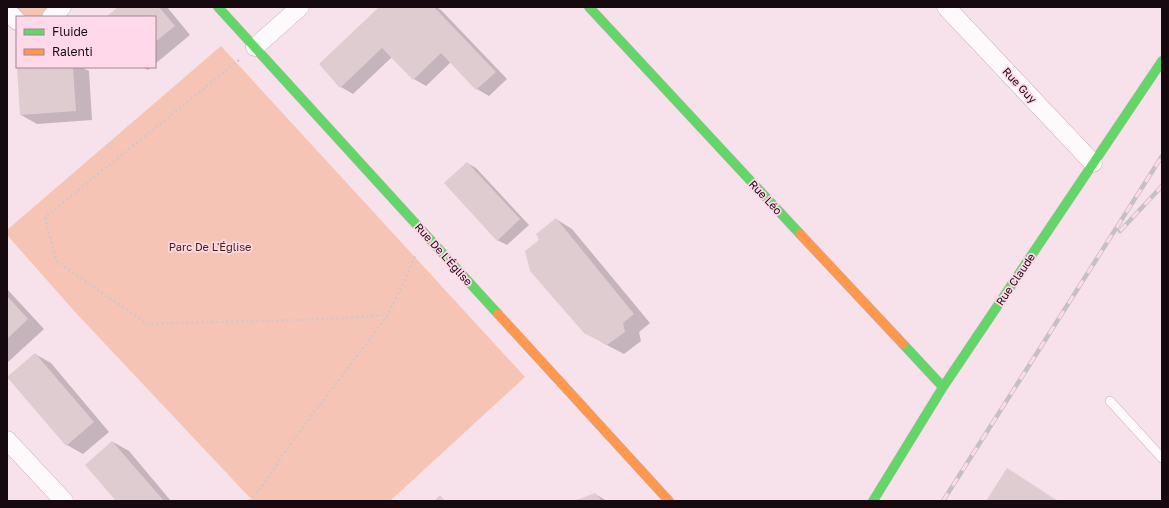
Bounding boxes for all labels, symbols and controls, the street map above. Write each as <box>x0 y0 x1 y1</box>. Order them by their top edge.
legend <box>16 16 156 68</box>
text: Fluide <box>52 24 88 39</box>
text: Ralenti <box>52 44 93 59</box>
street label: Rue Guy <box>1000 65 1040 105</box>
street label: Rue Léo <box>747 177 785 217</box>
street label: Rue De L'Église <box>413 220 475 288</box>
park label: Parc De L'Église <box>169 240 251 253</box>
street label: Rue Claude <box>993 250 1037 308</box>

